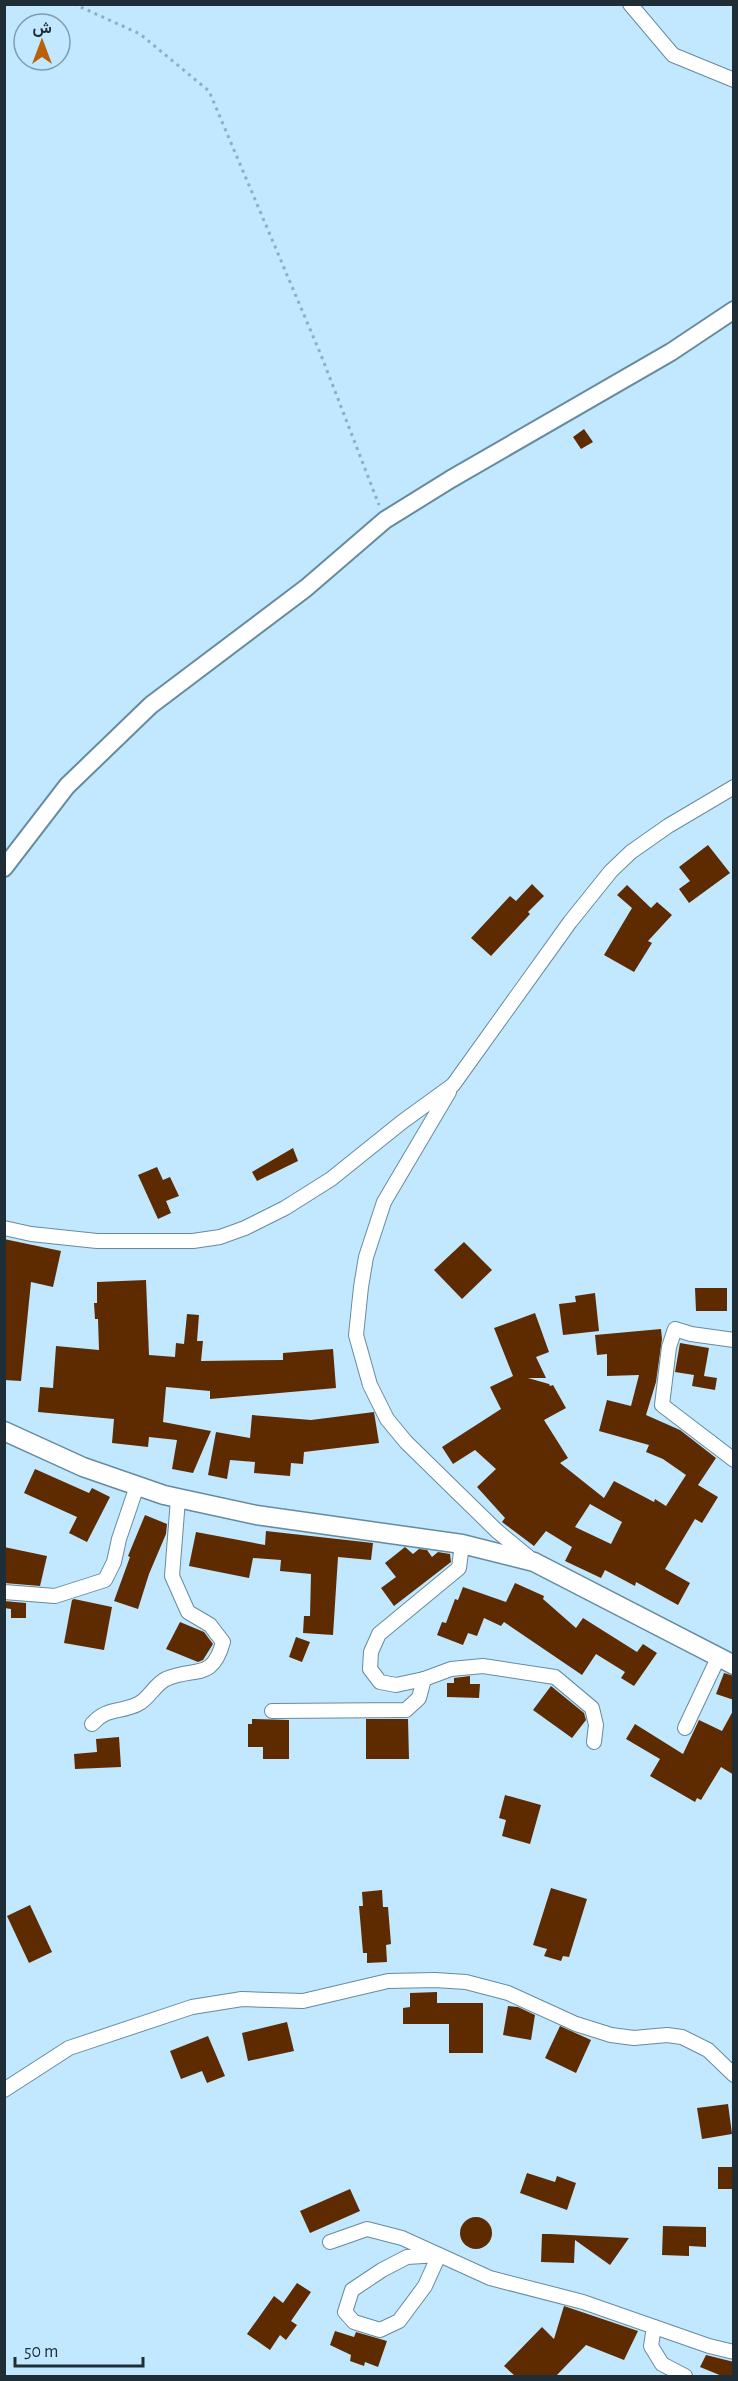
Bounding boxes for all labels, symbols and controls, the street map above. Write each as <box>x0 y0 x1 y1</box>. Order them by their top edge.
north arrow <box>12 12 72 72</box>
text: ش <box>32 20 52 37</box>
scale bar <box>15 2330 142 2368</box>
text: 50 m <box>24 2343 58 2361</box>

